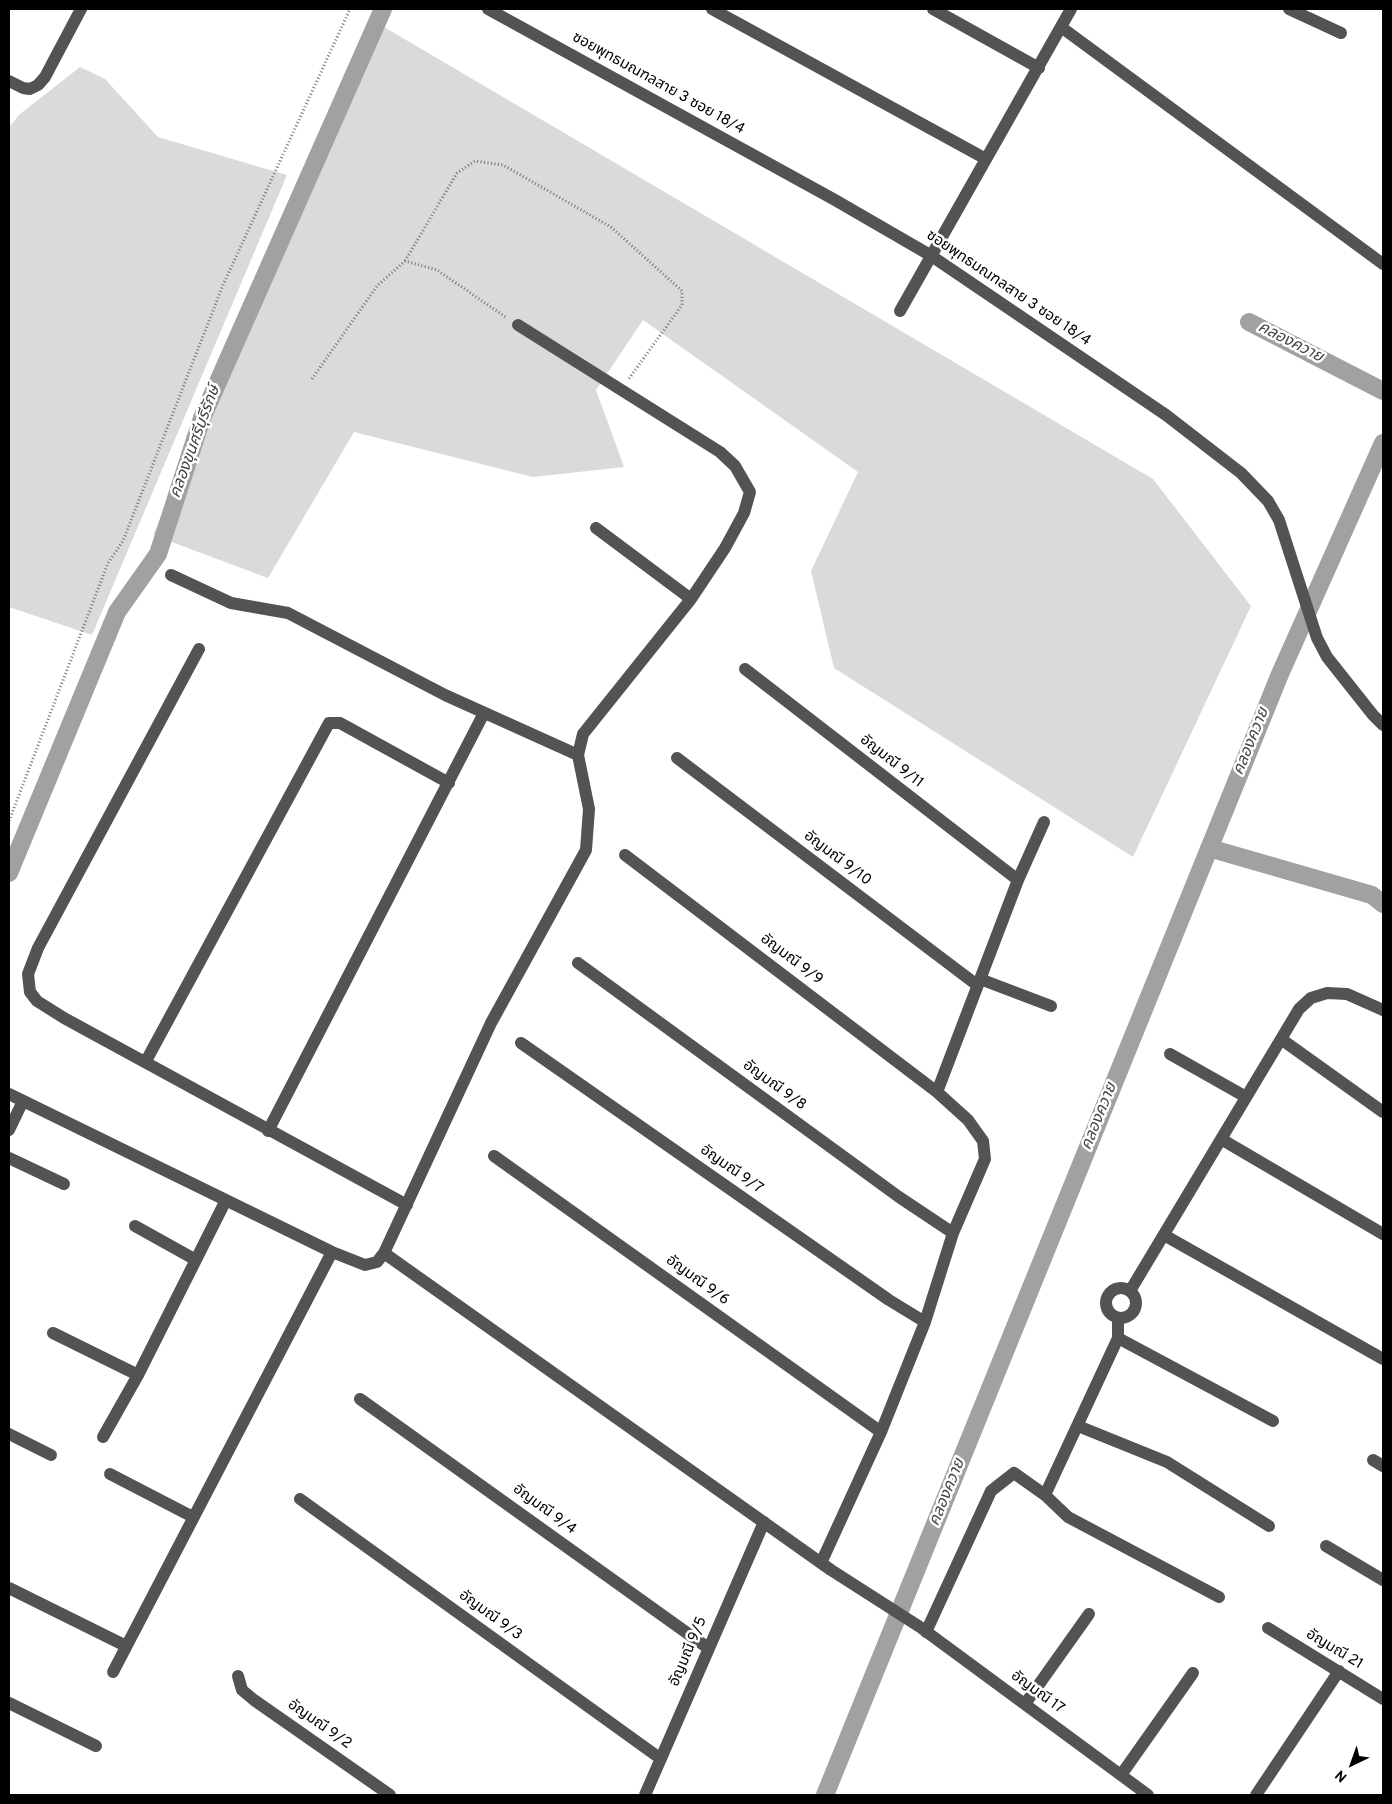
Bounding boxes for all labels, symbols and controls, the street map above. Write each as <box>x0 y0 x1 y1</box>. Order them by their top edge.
street label: ซอยพุทธมณฑลสาย 3 ซอย 18/4 <box>569 29 747 139</box>
street label: ซอยพุทธมณฑลสาย 3 ซอย 18/4 <box>922 227 1094 351</box>
water label: คลองควาย <box>1254 318 1326 368</box>
water label: คลองขุนศรีบุรีรักษ์ <box>167 383 225 501</box>
water label: คลองควาย <box>1230 706 1274 778</box>
street label: อัญมณี 9/11 <box>855 731 927 793</box>
street label: อัญมณี 9/10 <box>800 828 874 890</box>
street label: อัญมณี 9/9 <box>756 931 826 989</box>
street label: อัญมณี 9/8 <box>739 1057 809 1115</box>
water label: คลองควาย <box>1078 1081 1122 1153</box>
street label: อัญมณี 9/7 <box>696 1142 766 1198</box>
street label: อัญมณี 9/6 <box>662 1252 732 1310</box>
water label: คลองควาย <box>926 1457 970 1529</box>
street label: อัญมณี 9/4 <box>509 1481 579 1539</box>
street label: อัญมณี 9/3 <box>455 1587 525 1645</box>
street label: อัญมณี 9/5 <box>666 1614 712 1690</box>
street label: อัญมณี 21 <box>1302 1626 1366 1674</box>
street label: อัญมณี 17 <box>1007 1668 1067 1718</box>
street label: อัญมณี 9/2 <box>283 1696 355 1754</box>
north arrow <box>1327 1739 1377 1789</box>
text: N <box>1332 1766 1351 1785</box>

